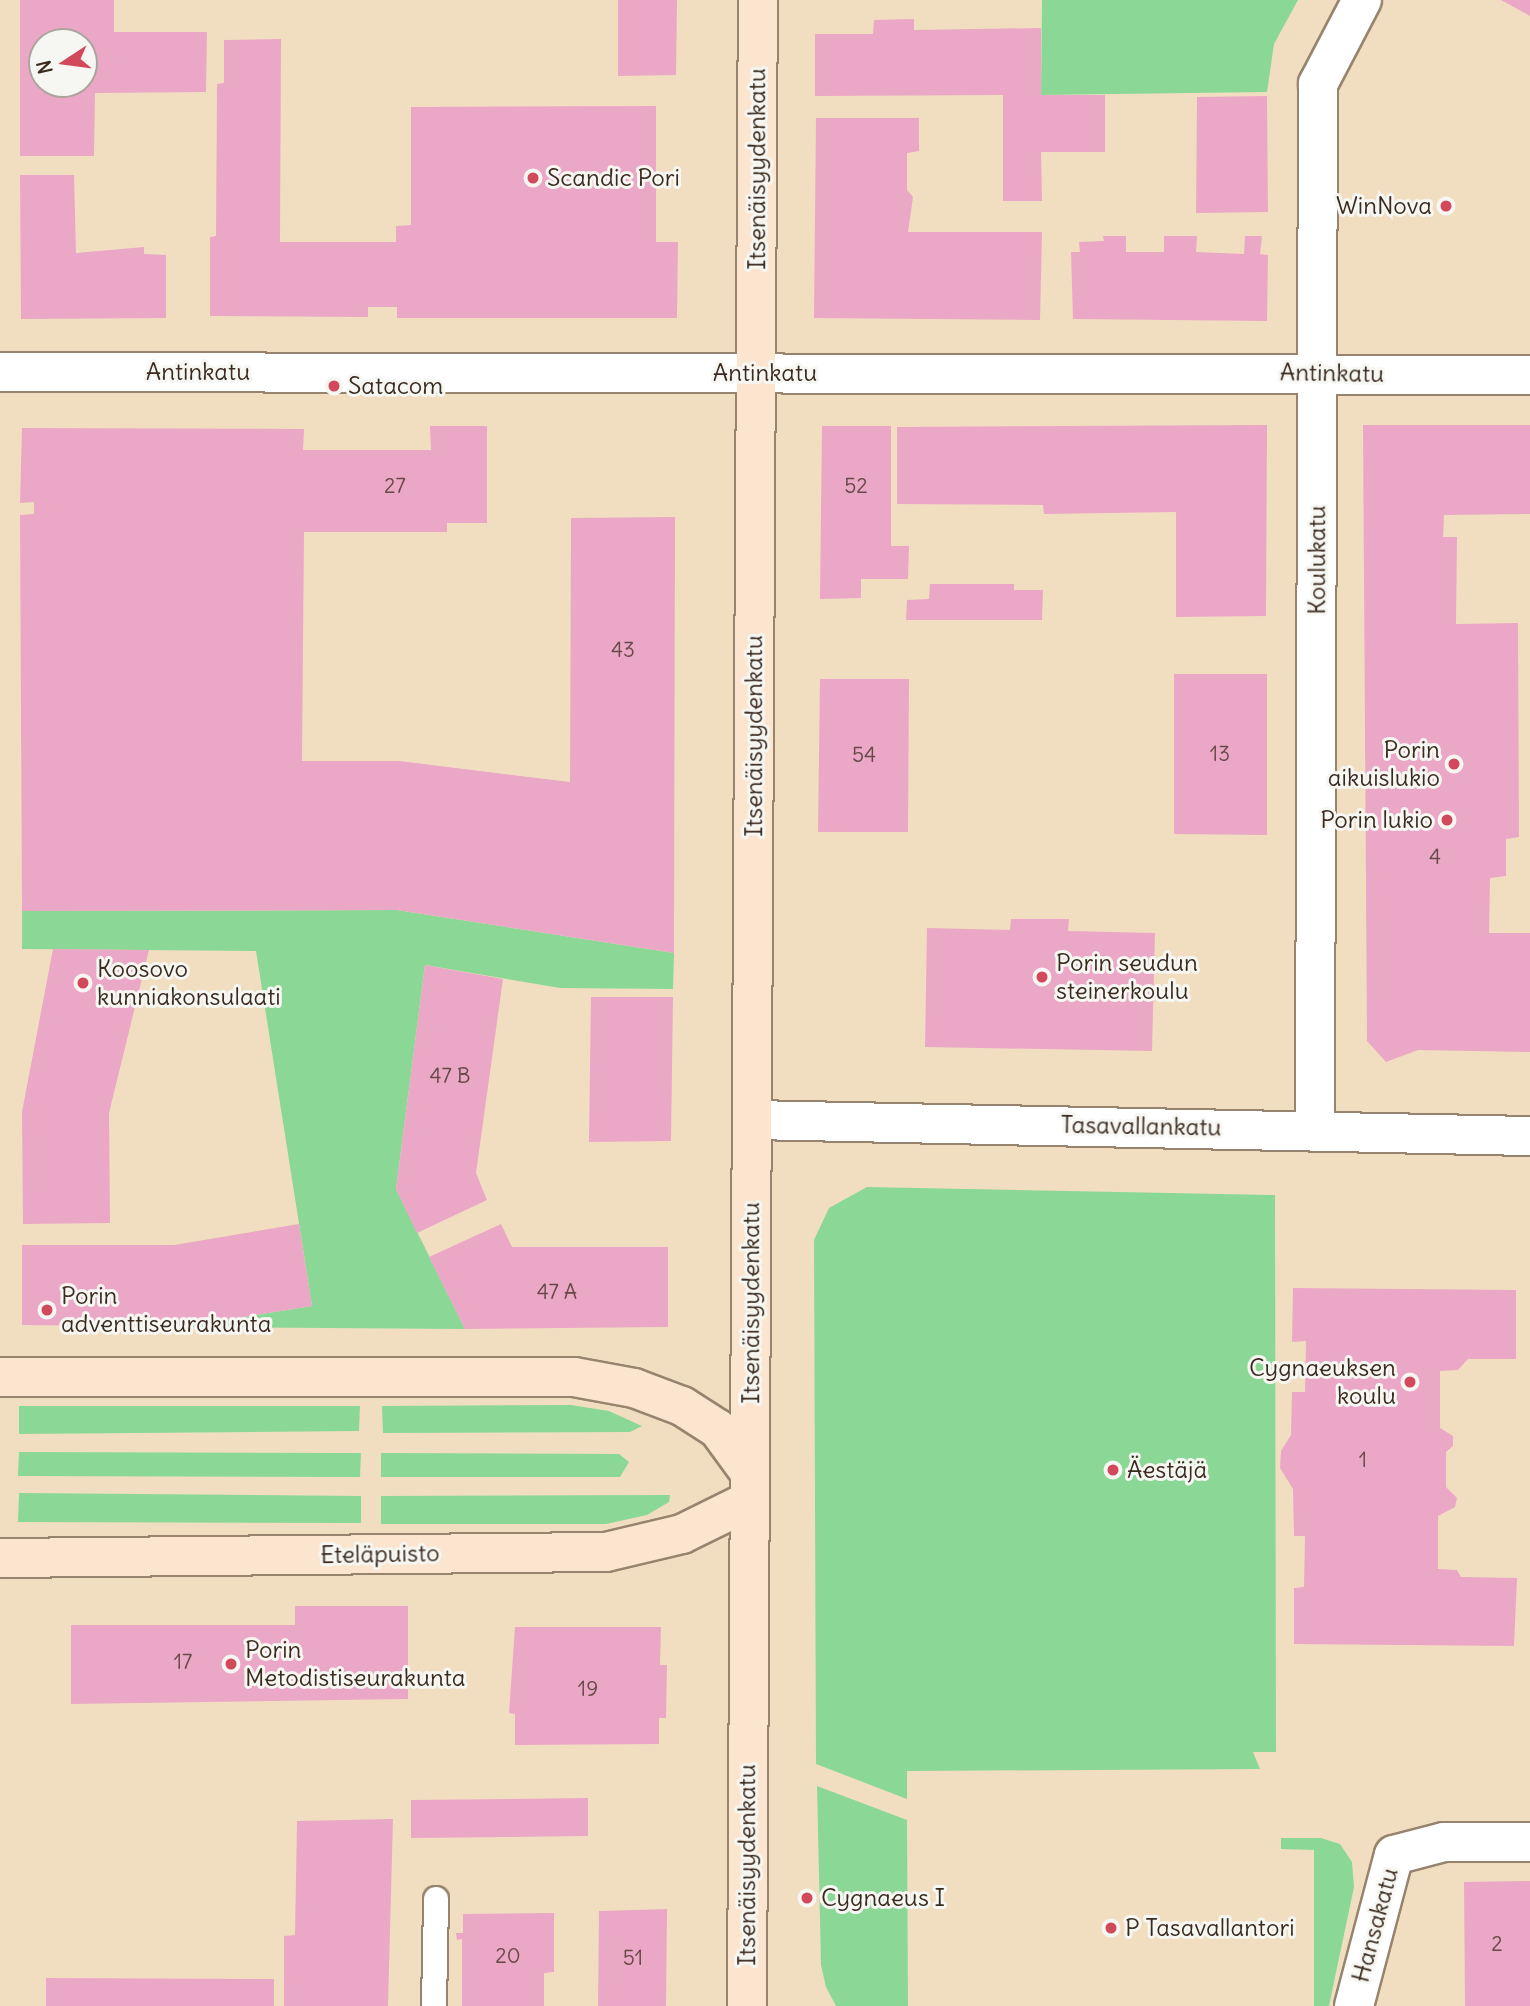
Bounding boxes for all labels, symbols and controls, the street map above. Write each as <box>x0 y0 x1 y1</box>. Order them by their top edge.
north arrow <box>28 28 98 98</box>
text: N <box>31 58 58 76</box>
street label: Itsenäisyydenkatu <box>743 68 771 270</box>
place label: Scandic Pori <box>547 164 680 192</box>
marker: Scandic Pori <box>525 170 541 186</box>
place label: WinNova <box>1336 192 1432 220</box>
marker: WinNova <box>1438 198 1454 214</box>
street label: Antinkatu <box>146 358 250 386</box>
street label: Antinkatu <box>1280 358 1384 388</box>
street label: Antinkatu <box>713 359 817 387</box>
place label: Satacom <box>348 372 443 400</box>
marker: Satacom <box>326 378 342 394</box>
house number: 27 <box>384 473 406 499</box>
house number: 52 <box>844 473 868 499</box>
street label: Koulukatu <box>1303 505 1331 615</box>
street label: Itsenäisyydenkatu <box>740 635 768 837</box>
house number: 43 <box>611 637 635 663</box>
place label: Porin aikuislukio <box>1328 736 1440 792</box>
house number: 13 <box>1210 741 1230 767</box>
house number: 54 <box>852 742 876 768</box>
marker: Porin aikuislukio <box>1446 756 1462 772</box>
place label: Porin lukio <box>1320 806 1433 834</box>
marker: Porin lukio <box>1439 812 1455 828</box>
house number: 4 <box>1429 844 1441 870</box>
place label: Porin seudun steinerkoulu <box>1056 949 1198 1005</box>
place label: Koosovo kunniakonsulaati <box>97 955 281 1011</box>
marker: Porin seudun steinerkoulu <box>1034 969 1050 985</box>
marker: Koosovo kunniakonsulaati <box>75 975 91 991</box>
house number: 47 B <box>430 1063 470 1089</box>
street label: Tasavallankatu <box>1060 1110 1222 1142</box>
street label: Itsenäisyydenkatu <box>737 1202 765 1404</box>
house number: 47 A <box>537 1279 577 1305</box>
place label: Porin adventtiseurakunta <box>61 1282 271 1338</box>
marker: Porin adventtiseurakunta <box>39 1302 55 1318</box>
place label: Cygnaeuksen koulu <box>1249 1354 1396 1410</box>
marker: Cygnaeuksen koulu <box>1402 1374 1418 1390</box>
house number: 1 <box>1359 1447 1367 1473</box>
place label: Äestäjä <box>1127 1456 1207 1484</box>
marker: Äestäjä <box>1105 1462 1121 1478</box>
street label: Eteläpuisto <box>320 1539 440 1569</box>
place label: Porin Metodistiseurakunta <box>245 1636 466 1692</box>
house number: 17 <box>174 1649 192 1675</box>
marker: Porin Metodistiseurakunta <box>223 1656 239 1672</box>
house number: 19 <box>578 1676 598 1702</box>
street label: Itsenäisyydenkatu <box>733 1764 761 1966</box>
street label: Hansakatu <box>1346 1865 1404 1985</box>
place label: Cygnaeus I <box>821 1884 945 1912</box>
marker: Cygnaeus I <box>799 1890 815 1906</box>
place label: P Tasavallantori <box>1125 1914 1295 1942</box>
marker: P Tasavallantori <box>1103 1920 1119 1936</box>
house number: 2 <box>1491 1931 1503 1957</box>
house number: 20 <box>495 1943 521 1969</box>
house number: 51 <box>623 1945 643 1971</box>

